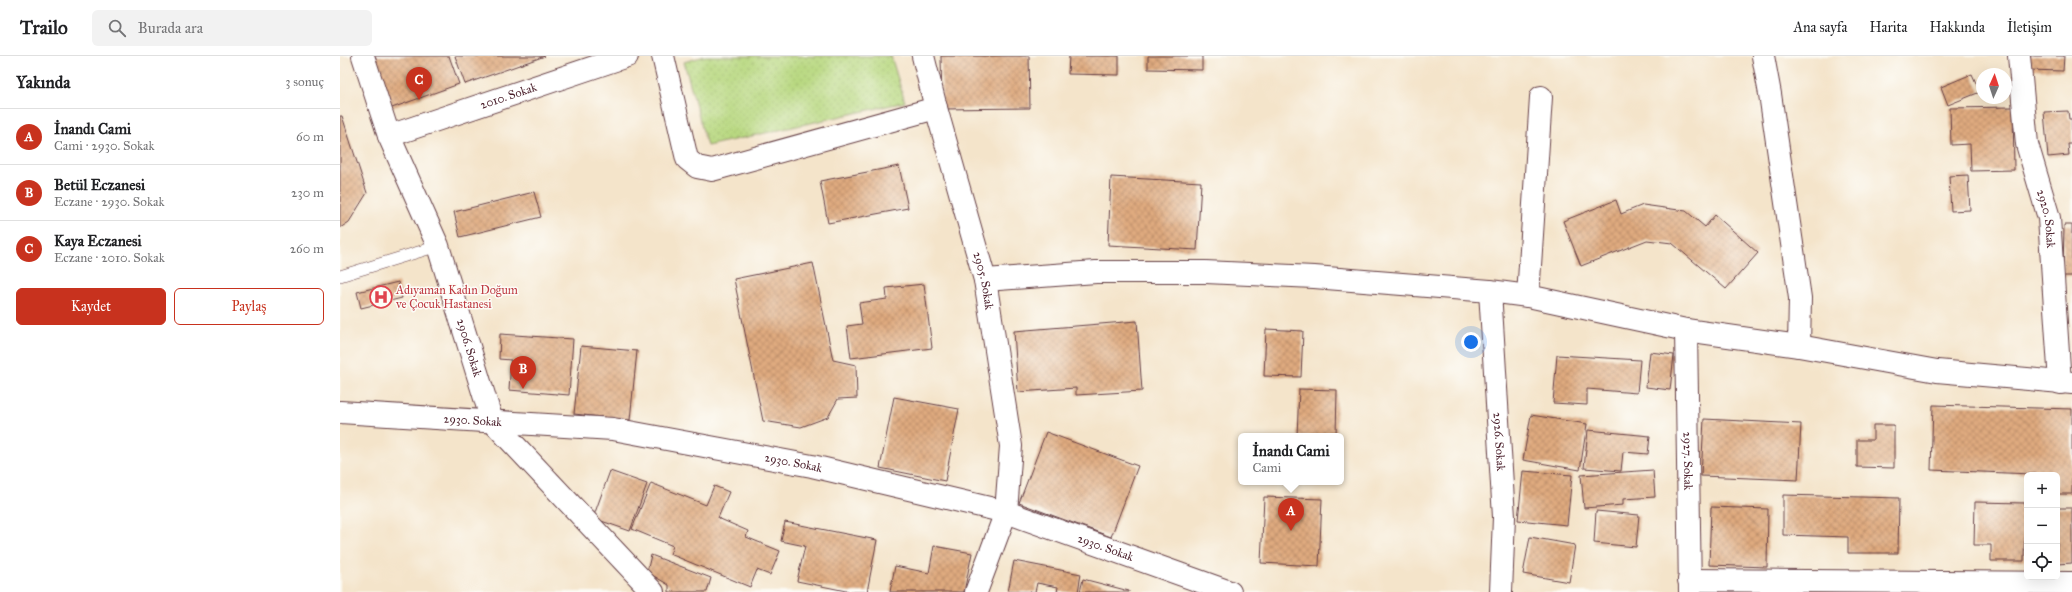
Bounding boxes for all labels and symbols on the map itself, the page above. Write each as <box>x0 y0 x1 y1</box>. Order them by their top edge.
pin: C <box>406 67 432 100</box>
north arrow <box>1976 68 2012 104</box>
street label: 2010. Sokak <box>478 80 539 112</box>
street label: 2920. Sokak <box>2034 188 2058 249</box>
street label: 2905. Sokak <box>970 250 997 311</box>
place label: Adıyaman Kadın Doğum ve Çocuk Hastanesi <box>395 283 518 311</box>
hospital icon: Adıyaman Kadın Doğum ve Çocuk Hastanesi <box>368 284 394 310</box>
street label: 2906. Sokak <box>454 317 485 379</box>
your location <box>1461 332 1481 352</box>
pin: B <box>510 356 536 389</box>
street label: 2930. Sokak <box>443 411 503 429</box>
street label: 2926. Sokak <box>1491 412 1508 472</box>
street label: 2927. Sokak <box>1681 432 1695 491</box>
street label: 2930. Sokak <box>763 450 824 475</box>
pin: A <box>1278 498 1304 531</box>
street label: 2930. Sokak <box>1076 531 1136 564</box>

